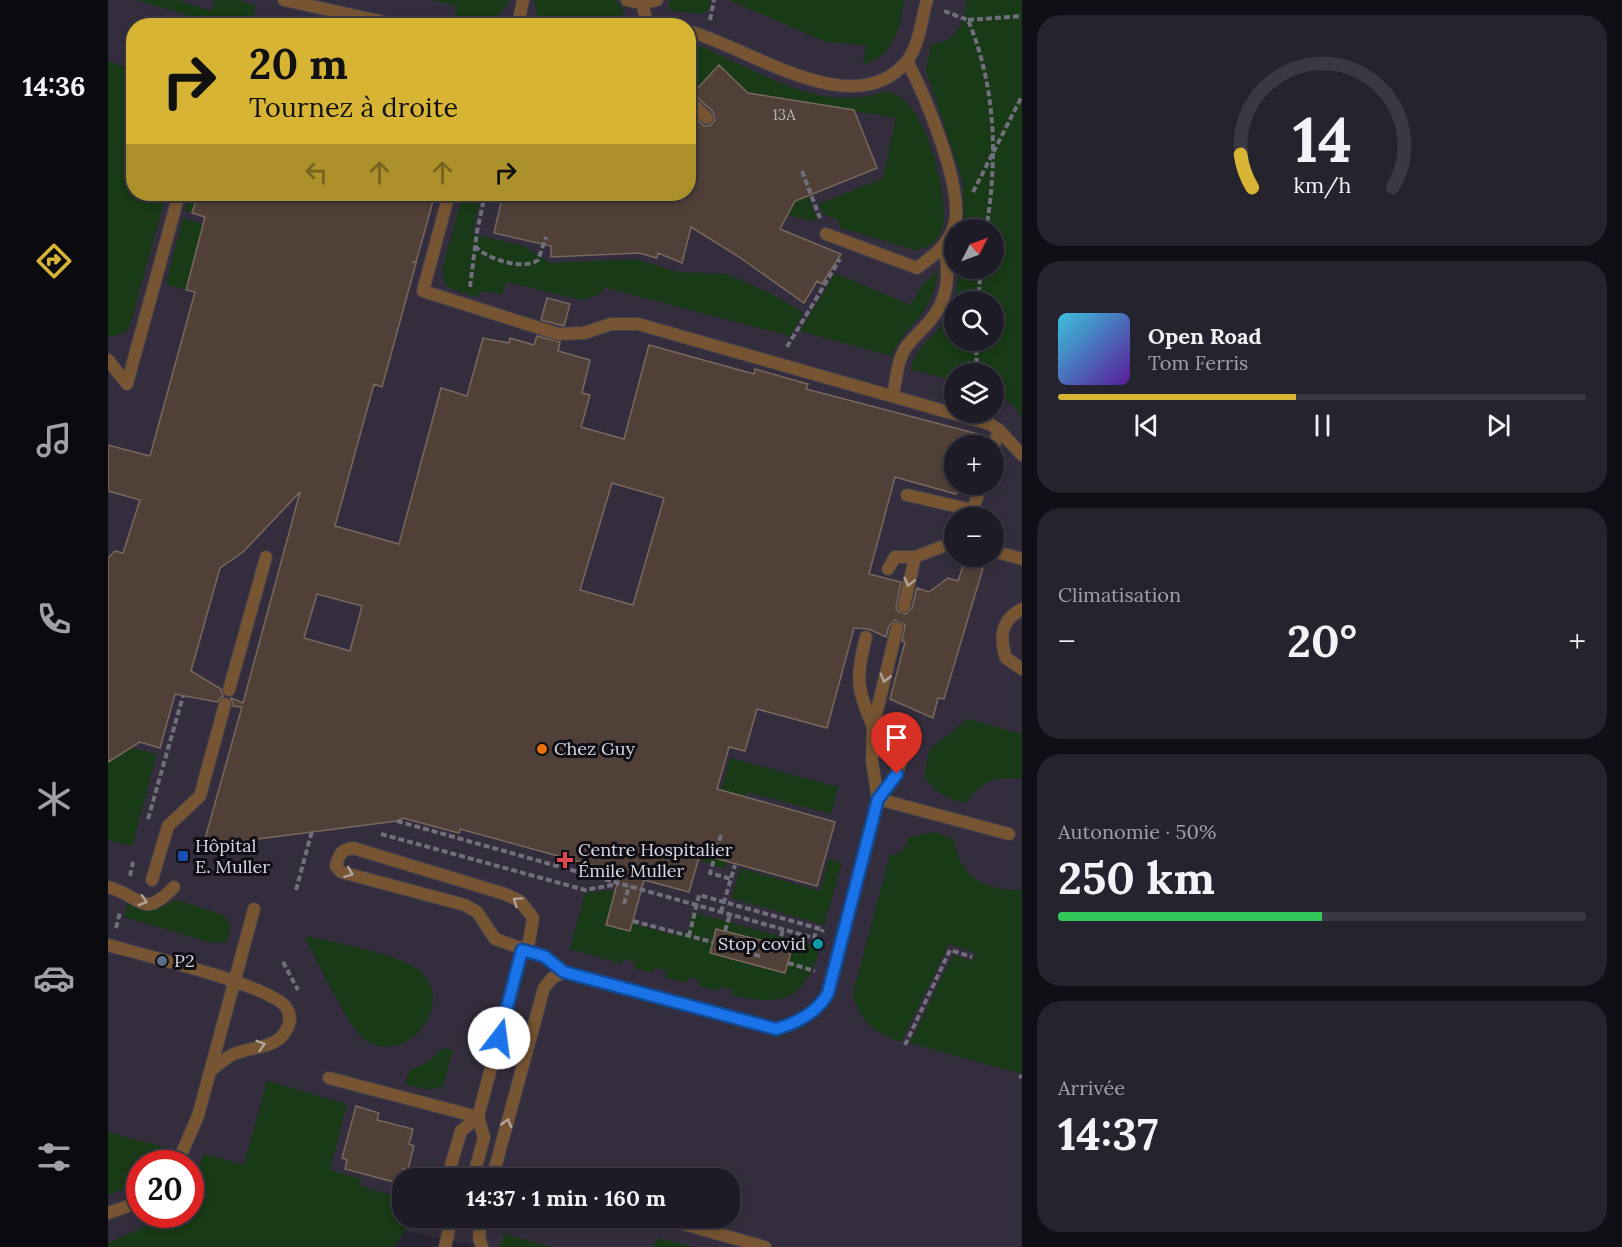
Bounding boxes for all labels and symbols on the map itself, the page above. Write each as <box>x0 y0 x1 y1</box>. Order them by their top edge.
house number: 13A <box>772 105 796 124</box>
north arrow <box>944 219 1004 279</box>
one-way arrow <box>904 577 917 587</box>
one-way arrow <box>880 672 892 683</box>
pin <box>871 712 922 774</box>
place label: Chez Guy <box>554 737 635 760</box>
marker: Chez Guy <box>535 742 549 756</box>
place label: Hôpital E. Muller <box>195 834 270 878</box>
place label: Centre Hospitalier Émile Muller <box>578 838 733 882</box>
marker: Hôpital E. Muller <box>176 849 190 863</box>
marker: Centre Hospitalier Émile Muller <box>556 851 574 869</box>
one-way arrow <box>343 866 353 879</box>
one-way arrow <box>138 894 148 907</box>
one-way arrow <box>512 898 523 909</box>
place label: Stop covid <box>718 932 806 955</box>
marker: Stop covid <box>811 937 825 951</box>
place label: P2 <box>174 949 195 972</box>
marker: P2 <box>155 954 169 968</box>
position arrow <box>467 1006 531 1070</box>
one-way arrow <box>256 1040 266 1053</box>
one-way arrow <box>500 1118 512 1128</box>
speed limit sign: 20 <box>126 1150 204 1228</box>

